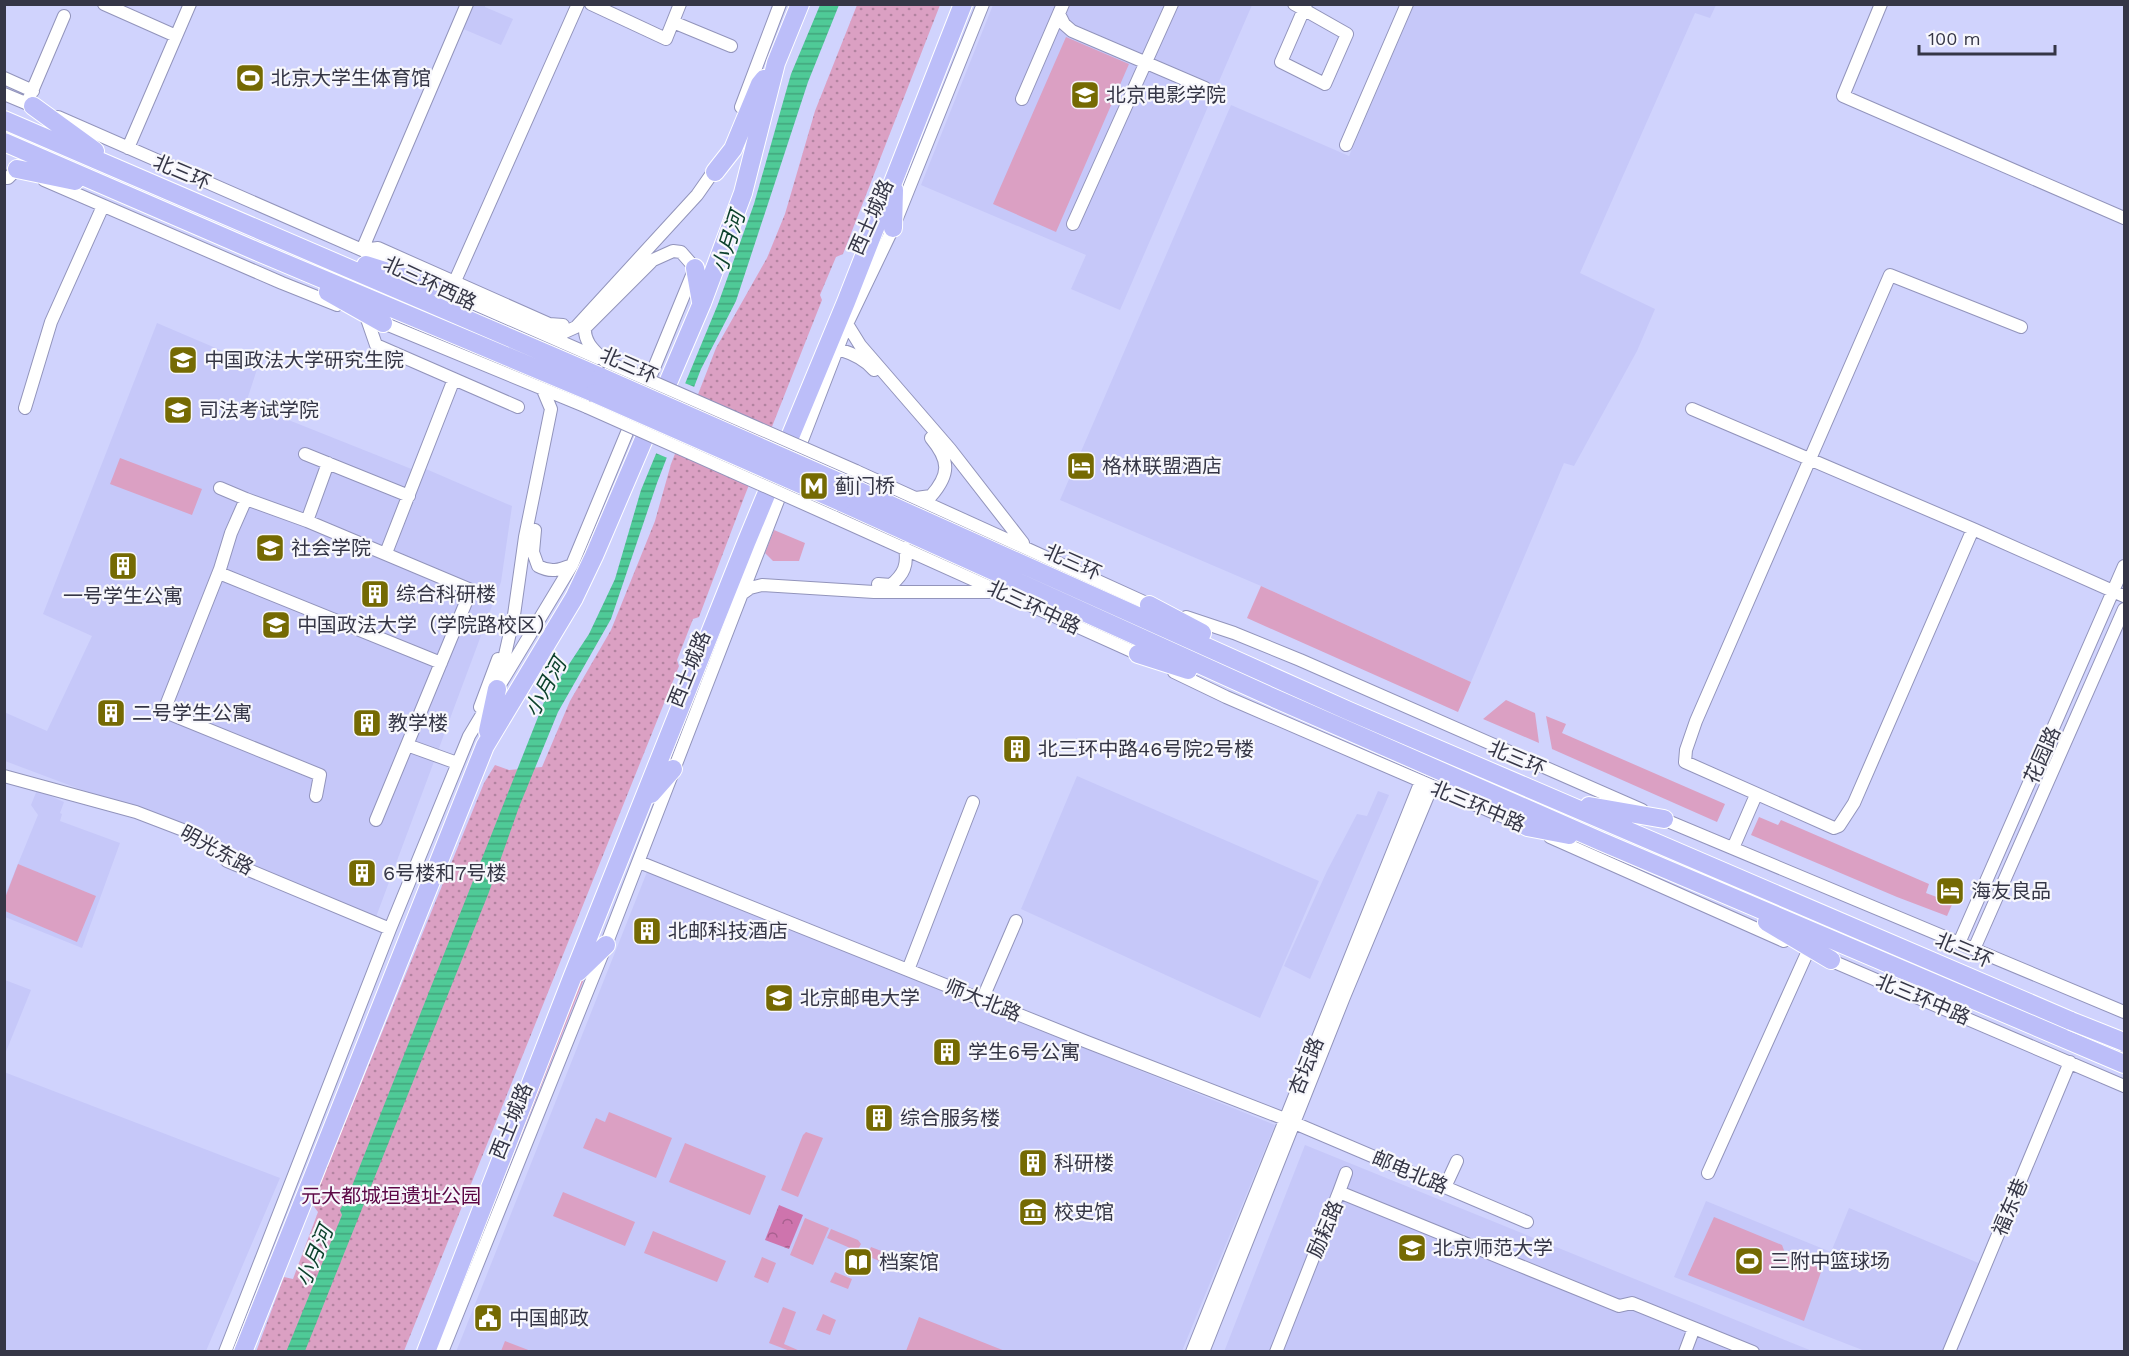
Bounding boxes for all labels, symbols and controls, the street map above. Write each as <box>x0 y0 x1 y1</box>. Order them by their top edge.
scale bar <box>1919 18 2056 56</box>
text: 100 m <box>1928 28 1981 49</box>
sports icon: 北京大学生体育馆 <box>234 62 266 94</box>
place label: 北京大学生体育馆 <box>271 66 431 90</box>
school or university icon: 北京电影学院 <box>1069 79 1101 111</box>
place label: 北京电影学院 <box>1106 83 1226 107</box>
street label: 北三环 <box>150 149 214 195</box>
street label: 西土城路 <box>844 176 898 258</box>
water label: 小月河 <box>706 204 751 276</box>
street label: 北三环西路 <box>380 251 480 315</box>
street label: 北三环 <box>597 342 661 388</box>
school or university icon: 中国政法大学研究生院 <box>167 344 199 376</box>
place label: 中国政法大学研究生院 <box>204 348 404 372</box>
school or university icon: 司法考试学院 <box>162 394 194 426</box>
place label: 司法考试学院 <box>199 398 319 422</box>
hotel icon: 格林联盟酒店 <box>1065 450 1097 482</box>
place label: 格林联盟酒店 <box>1102 454 1222 478</box>
metro station icon: 蓟门桥 <box>798 470 830 502</box>
place label: 蓟门桥 <box>835 474 895 498</box>
school or university icon: 社会学院 <box>254 532 286 564</box>
place label: 社会学院 <box>291 536 371 560</box>
street label: 北三环 <box>1041 539 1105 585</box>
building icon: 一号学生公寓 <box>107 550 139 582</box>
street label: 北三环中路 <box>984 575 1084 639</box>
building icon: 综合科研楼 <box>359 578 391 610</box>
place label: 综合科研楼 <box>396 582 496 606</box>
place label: 一号学生公寓 <box>63 584 183 608</box>
school or university icon: 中国政法大学（学院路校区） <box>260 609 292 641</box>
place label: 中国政法大学（学院路校区） <box>297 613 557 637</box>
street label: 西土城路 <box>663 627 715 711</box>
water label: 小月河 <box>519 650 573 721</box>
building icon: 二号学生公寓 <box>95 697 127 729</box>
place label: 二号学生公寓 <box>132 701 252 725</box>
building icon: 教学楼 <box>351 707 383 739</box>
place label: 教学楼 <box>388 711 448 735</box>
street label: 花园路 <box>2019 723 2065 787</box>
building icon: 北三环中路46号院2号楼 <box>1001 733 1033 765</box>
street label: 北三环 <box>1485 735 1549 781</box>
place label: 北三环中路46号院2号楼 <box>1038 737 1254 761</box>
street label: 北三环中路 <box>1427 775 1529 837</box>
street label: 明光东路 <box>176 820 258 880</box>
building icon: 6号楼和7号楼 <box>346 857 378 889</box>
place label: 6号楼和7号楼 <box>383 861 506 885</box>
hotel icon: 海友良品 <box>1934 875 1966 907</box>
place label: 海友良品 <box>1971 879 2051 903</box>
building icon: 北邮科技酒店 <box>631 915 663 947</box>
place label: 北邮科技酒店 <box>668 919 788 943</box>
street label: 北三环 <box>1932 927 1996 973</box>
street label: 北三环中路 <box>1872 968 1974 1030</box>
street label: 师大北路 <box>941 974 1025 1026</box>
school or university icon: 北京邮电大学 <box>763 982 795 1014</box>
place label: 北京邮电大学 <box>800 986 920 1010</box>
street label: 杏坛路 <box>1284 1034 1328 1098</box>
building icon: 学生6号公寓 <box>931 1036 963 1068</box>
place label: 学生6号公寓 <box>968 1040 1080 1064</box>
street label: 西土城路 <box>485 1079 537 1163</box>
building icon: 综合服务楼 <box>863 1102 895 1134</box>
place label: 综合服务楼 <box>900 1106 1000 1130</box>
street label: 邮电北路 <box>1368 1145 1452 1199</box>
building icon: 科研楼 <box>1017 1147 1049 1179</box>
place label: 科研楼 <box>1054 1151 1114 1175</box>
street label: 福东巷 <box>1987 1175 2033 1239</box>
park label: 元大都城垣遗址公园 <box>301 1184 481 1208</box>
museum icon: 校史馆 <box>1017 1196 1049 1228</box>
street label: 励耘路 <box>1302 1197 1348 1261</box>
place label: 校史馆 <box>1054 1200 1114 1224</box>
water label: 小月河 <box>290 1218 339 1290</box>
school or university icon: 北京师范大学 <box>1396 1232 1428 1264</box>
place label: 北京师范大学 <box>1433 1236 1553 1260</box>
sports icon: 三附中篮球场 <box>1733 1245 1765 1277</box>
library icon: 档案馆 <box>842 1246 874 1278</box>
place label: 三附中篮球场 <box>1770 1249 1890 1273</box>
place label: 档案馆 <box>879 1250 939 1274</box>
public building icon: 中国邮政 <box>472 1302 504 1334</box>
place label: 中国邮政 <box>509 1306 589 1330</box>

